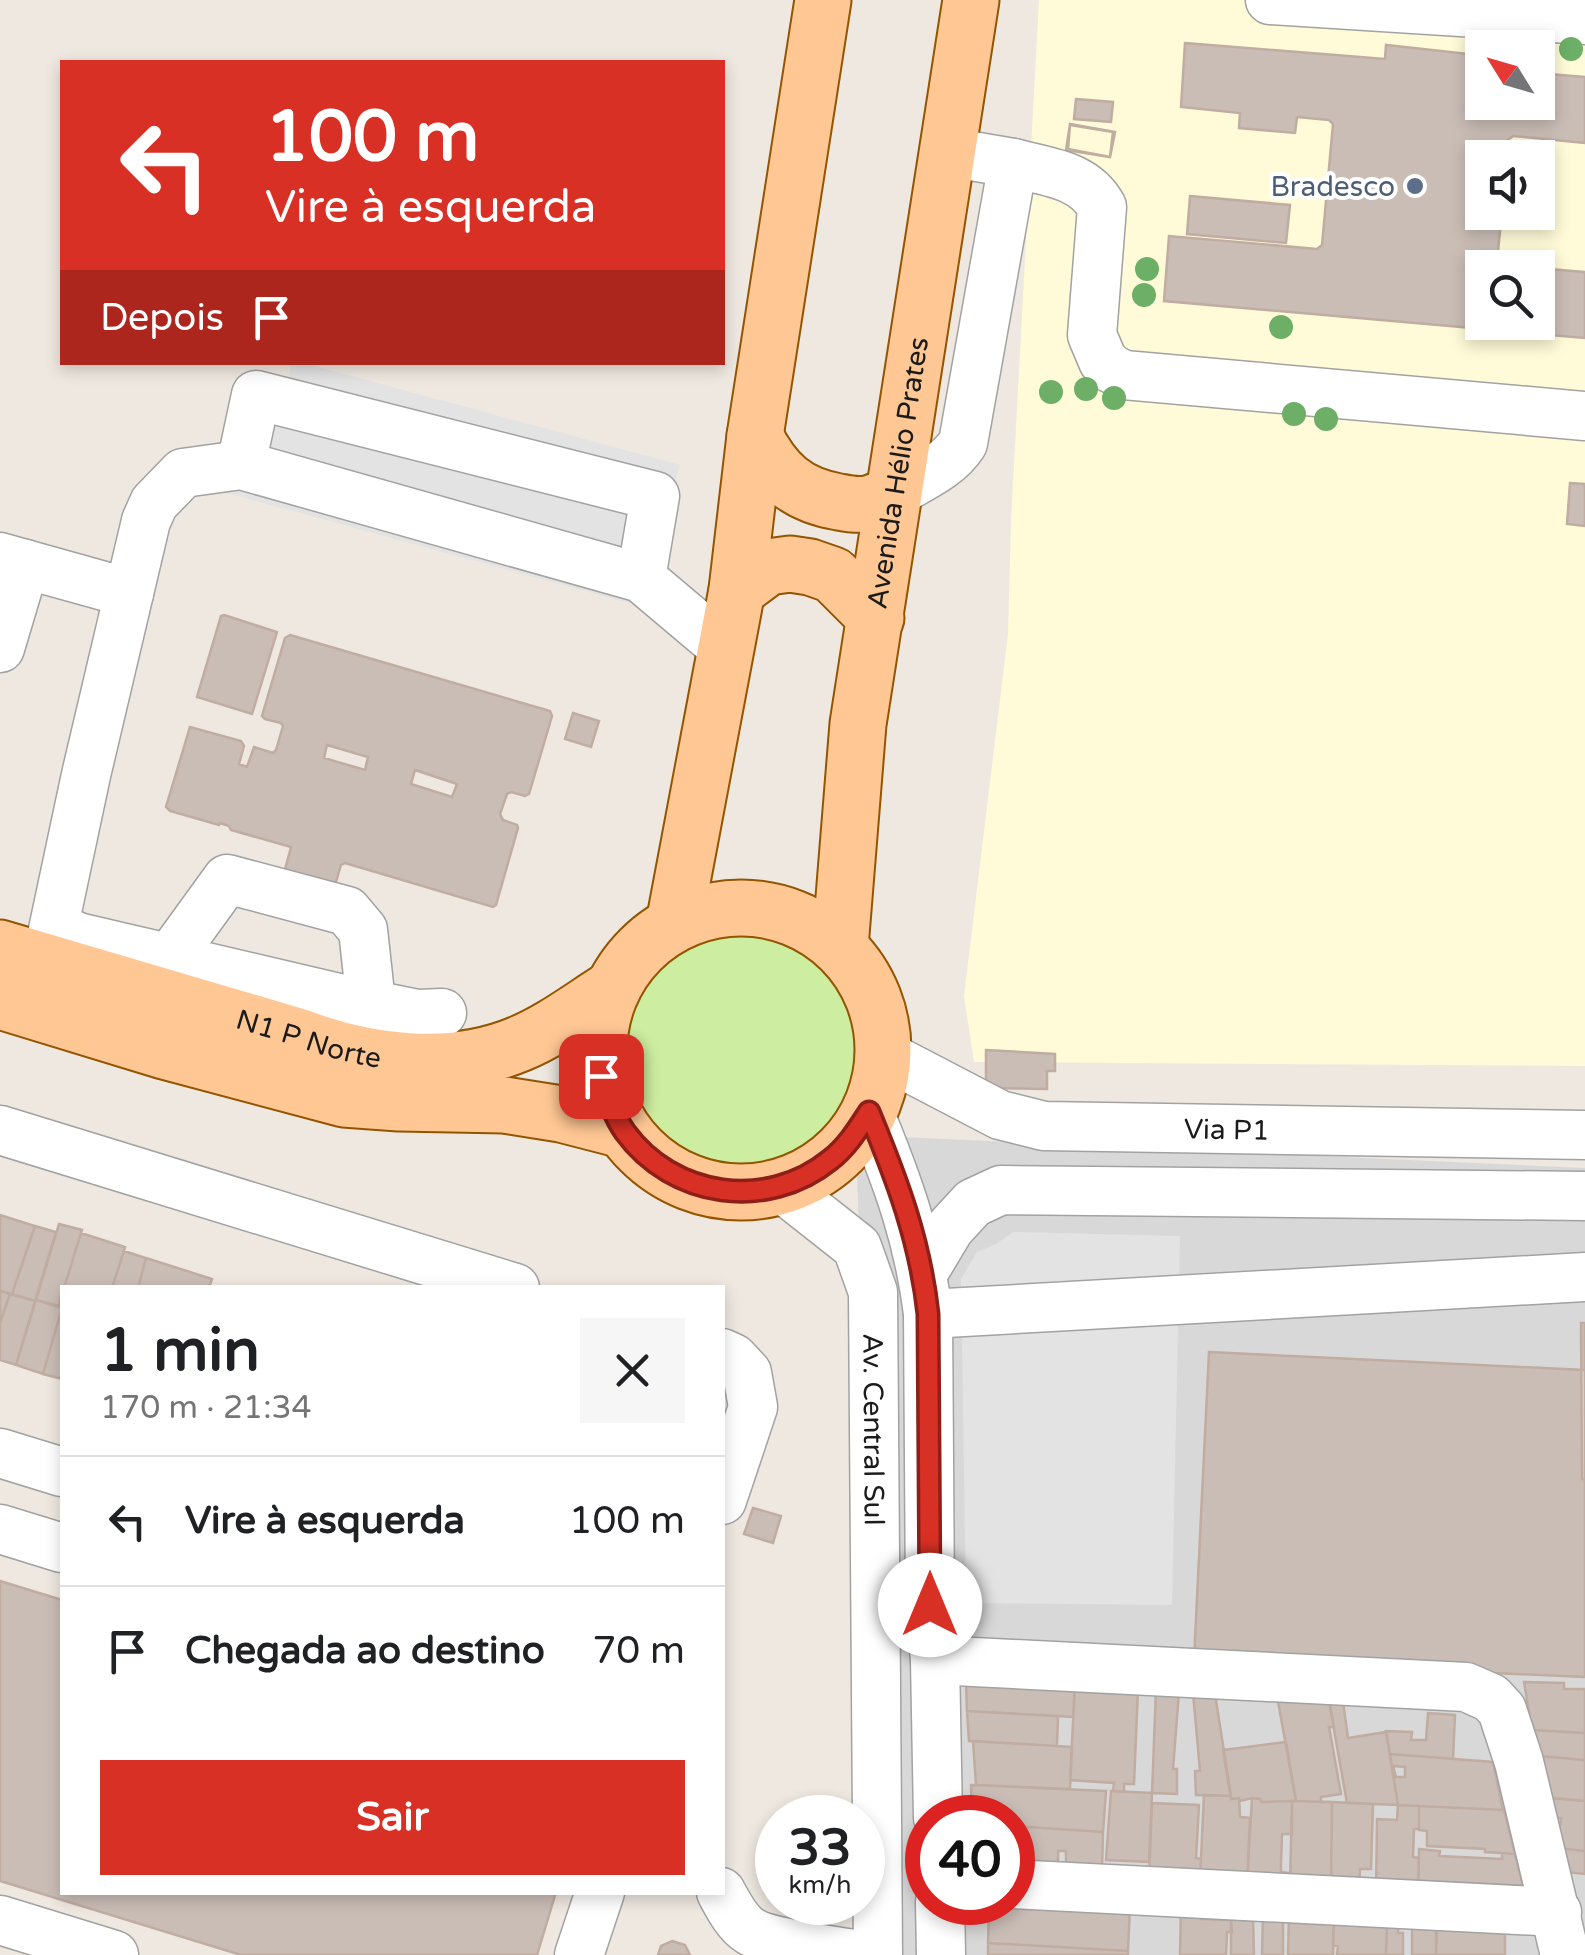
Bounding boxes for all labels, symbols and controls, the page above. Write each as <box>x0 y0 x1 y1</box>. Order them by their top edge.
north arrow <box>1465 30 1555 120</box>
map controls <box>1465 30 1555 340</box>
text: 100 m <box>265 96 479 180</box>
icon: left <box>100 100 230 230</box>
button: sound <box>1465 140 1555 230</box>
place label: Bradesco <box>1271 170 1395 204</box>
marker: Bradesco <box>1404 175 1426 197</box>
text: Vire à esquerda <box>265 181 596 235</box>
button: search <box>1465 250 1555 340</box>
icon: arrive <box>244 290 299 345</box>
text: Depois <box>100 295 224 341</box>
street label: Avenida Hélio Prates <box>860 335 936 611</box>
street label: N1 P Norte <box>232 1003 384 1076</box>
pin <box>559 1034 644 1119</box>
icon: arrive <box>574 1049 629 1104</box>
street label: Via P1 <box>1184 1112 1270 1148</box>
text: 1 min <box>100 1315 260 1387</box>
button: close <box>580 1318 685 1423</box>
street label: Av. Central Sul <box>855 1333 891 1526</box>
text: 170 m · 21:34 <box>100 1389 312 1427</box>
icon: left <box>100 1494 155 1549</box>
text: Vire à esquerda <box>185 1498 465 1544</box>
text: 100 m <box>569 1498 685 1544</box>
position arrow <box>878 1553 982 1657</box>
icon: arrive <box>100 1624 155 1679</box>
text: Chegada ao destino <box>185 1628 545 1674</box>
text: 70 m <box>593 1628 685 1674</box>
button: Sair <box>100 1760 685 1875</box>
speed limit sign: 40 <box>905 1795 1035 1925</box>
text: 33 <box>789 1818 851 1878</box>
text: km/h <box>789 1870 851 1900</box>

